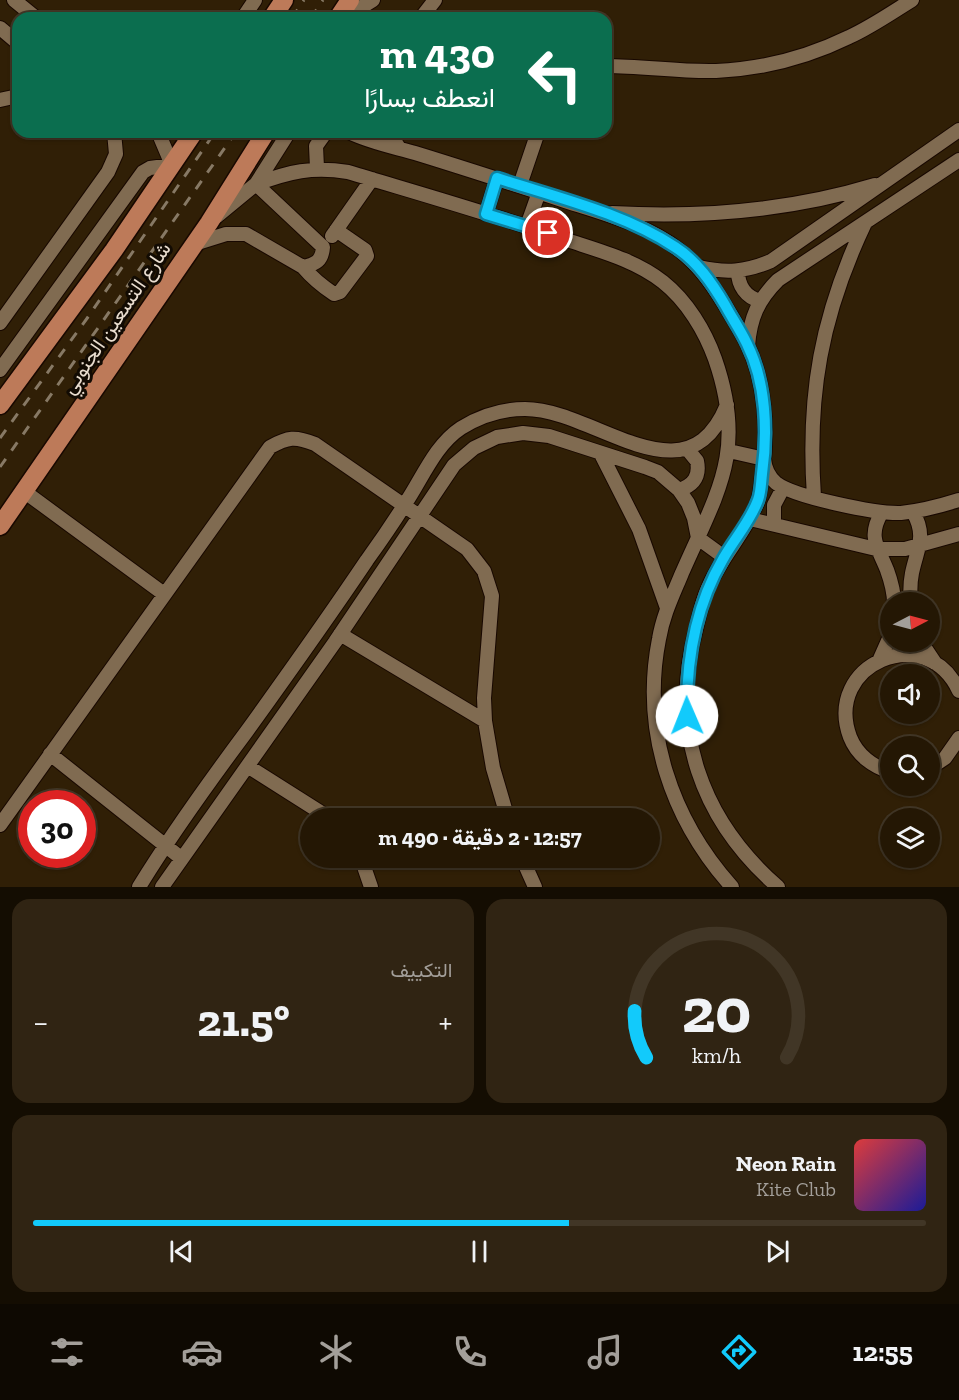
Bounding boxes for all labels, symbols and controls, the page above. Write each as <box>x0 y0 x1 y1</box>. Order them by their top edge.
text: 430 m <box>380 28 495 79</box>
icon: left <box>516 36 594 114</box>
text: انعطف يسارًا <box>364 82 495 114</box>
pin <box>522 207 573 258</box>
icon: arrive <box>531 216 564 249</box>
street label: شارع التسعين الجنوبي <box>56 238 180 401</box>
north arrow <box>880 592 940 652</box>
map controls <box>880 592 940 868</box>
button: sound <box>880 664 940 724</box>
position arrow <box>655 684 719 748</box>
button: search <box>880 736 940 796</box>
speed limit sign: 30 <box>18 790 96 868</box>
button: layers <box>880 808 940 868</box>
text: 12:57 · 2 دقيقة · 490 m <box>378 824 582 851</box>
text: التكييف <box>390 958 453 982</box>
text: 20 <box>682 973 751 1048</box>
text: 21.5° <box>197 994 290 1048</box>
text: − <box>33 1002 48 1041</box>
text: + <box>439 1002 452 1041</box>
text: km/h <box>692 1043 741 1068</box>
text: Neon Rain <box>736 1150 836 1177</box>
text: Kite Club <box>756 1177 836 1201</box>
icon: previous <box>165 1235 198 1268</box>
icon: pause <box>463 1235 496 1268</box>
icon: next <box>761 1235 794 1268</box>
icon: filters <box>46 1331 88 1373</box>
icon: car <box>181 1331 223 1373</box>
icon: climate <box>315 1331 357 1373</box>
icon: phone <box>449 1331 491 1373</box>
icon: music <box>584 1331 626 1373</box>
icon: directions <box>718 1331 760 1373</box>
text: 12:55 <box>853 1336 913 1368</box>

